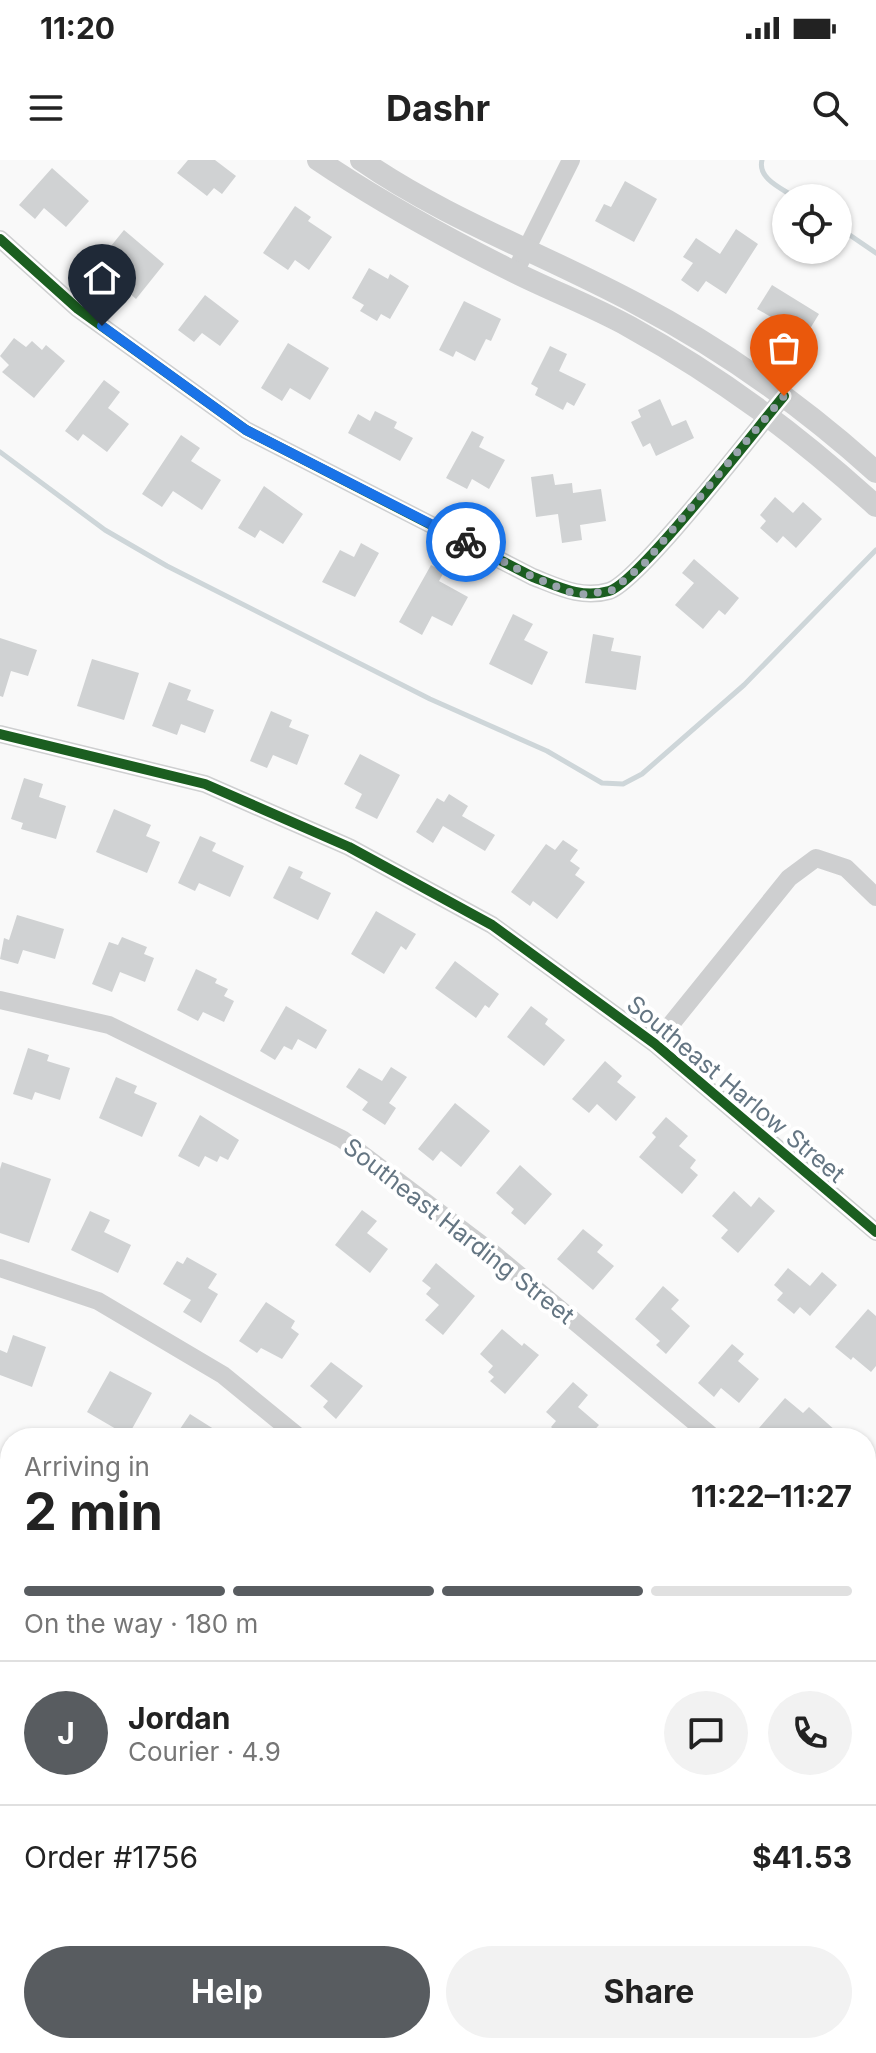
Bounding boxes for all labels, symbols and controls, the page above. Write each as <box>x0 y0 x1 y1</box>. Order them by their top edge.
text: 11:20 <box>40 10 115 46</box>
icon: menu <box>24 86 68 130</box>
text: Dashr <box>386 86 490 130</box>
icon: search <box>808 86 852 130</box>
map controls <box>772 184 852 264</box>
button: locate <box>772 184 852 264</box>
pin <box>68 244 136 326</box>
icon: home <box>80 256 124 300</box>
pin <box>750 314 818 396</box>
icon: bag <box>762 326 806 370</box>
courier <box>426 502 506 582</box>
icon: bike <box>444 520 488 564</box>
street label: Southeast Harlow Street <box>621 989 851 1189</box>
street label: Southeast Harding Street <box>338 1132 580 1330</box>
text: Arriving in <box>24 1451 150 1482</box>
text: 11:22–11:27 <box>691 1478 852 1514</box>
text: 2 min <box>24 1480 163 1543</box>
text: On the way · 180 m <box>24 1608 258 1639</box>
button: chat <box>664 1691 748 1775</box>
button: phone <box>768 1691 852 1775</box>
text: Jordan <box>128 1700 230 1736</box>
text: J <box>57 1715 75 1751</box>
text: Courier · 4.9 <box>128 1736 281 1767</box>
text: Order #1756 <box>24 1839 198 1875</box>
text: $41.53 <box>752 1839 852 1875</box>
button: Help <box>24 1946 430 2038</box>
button: Share <box>446 1946 852 2038</box>

